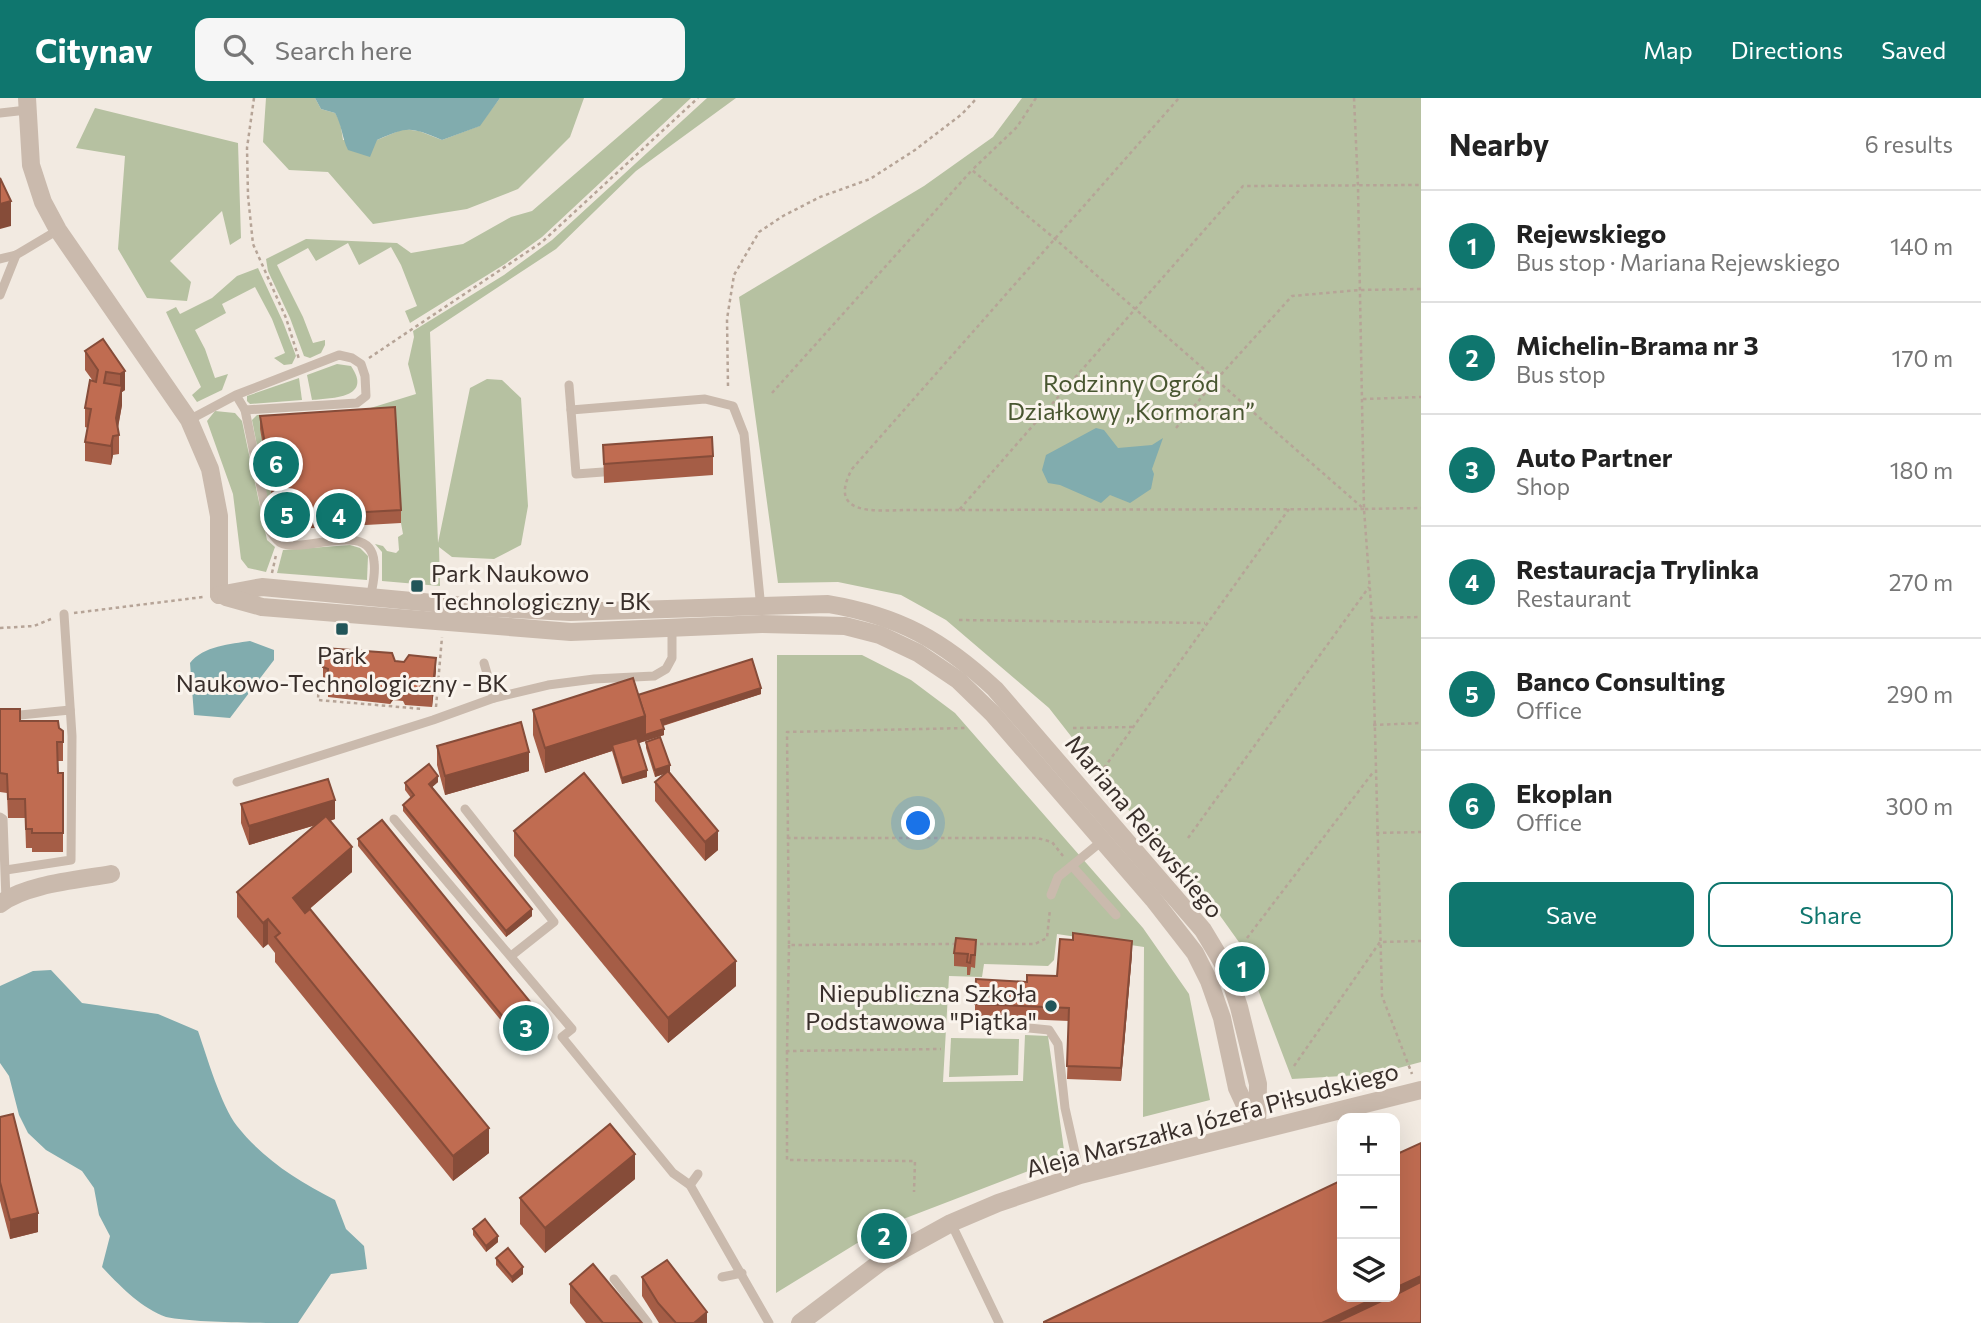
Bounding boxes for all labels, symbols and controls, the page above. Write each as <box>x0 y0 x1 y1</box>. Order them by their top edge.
search box <box>195 18 685 81</box>
text: Citynav <box>35 29 153 70</box>
icon: search <box>219 30 257 68</box>
text: Search here <box>275 34 412 65</box>
text: Map <box>1643 35 1693 64</box>
text: Directions <box>1731 35 1843 64</box>
text: Saved <box>1881 35 1946 64</box>
text: Nearby <box>1449 125 1549 162</box>
text: 6 results <box>1865 130 1953 158</box>
text: Rejewskiego <box>1516 217 1666 248</box>
text: 1 <box>1467 232 1477 260</box>
text: 140 m <box>1890 232 1953 260</box>
text: Bus stop · Mariana Rejewskiego <box>1516 248 1840 276</box>
text: Michelin-Brama nr 3 <box>1516 329 1759 360</box>
text: 2 <box>1465 344 1479 372</box>
text: 170 m <box>1892 344 1953 372</box>
text: Bus stop <box>1516 360 1606 388</box>
park label: Rodzinny Ogród Działkowy „Kormoran” <box>1007 368 1255 425</box>
pin: 6 <box>253 438 299 490</box>
text: Auto Partner <box>1516 441 1672 472</box>
text: 3 <box>1465 456 1479 484</box>
text: 180 m <box>1890 456 1953 484</box>
text: Shop <box>1516 472 1570 500</box>
pin: 5 <box>264 489 310 541</box>
pin: 4 <box>316 490 362 542</box>
text: Restauracja Trylinka <box>1516 553 1759 584</box>
place label: Park Naukowo Technologiczny - BK <box>431 558 651 615</box>
text: 4 <box>1465 568 1479 596</box>
text: 270 m <box>1889 568 1953 596</box>
marker: Park Naukowo Technologiczny - BK <box>409 578 425 594</box>
text: Restaurant <box>1516 584 1631 612</box>
marker: Park Naukowo-Technologiczny - BK <box>334 621 350 637</box>
place label: Park Naukowo-Technologiczny - BK <box>176 640 508 697</box>
text: Banco Consulting <box>1516 665 1725 696</box>
text: 5 <box>1465 680 1479 708</box>
text: 290 m <box>1887 680 1953 708</box>
text: Office <box>1516 696 1582 724</box>
street label: Mariana Rejewskiego <box>1060 729 1230 923</box>
text: Ekoplan <box>1516 777 1613 808</box>
text: 6 <box>1465 792 1479 820</box>
text: 300 m <box>1885 792 1953 820</box>
your location <box>901 806 935 840</box>
text: Office <box>1516 808 1582 836</box>
button: Save <box>1449 882 1694 947</box>
button: Share <box>1708 882 1953 947</box>
pin: 1 <box>1219 943 1265 995</box>
place label: Niepubliczna Szkoła Podstawowa "Piątka" <box>805 978 1037 1035</box>
marker: Niepubliczna Szkoła Podstawowa "Piątka" <box>1043 998 1059 1014</box>
pin: 3 <box>503 1002 549 1054</box>
street label: Aleja Marszałka Józefa Piłsudskiego <box>1023 1055 1401 1183</box>
map controls <box>1337 1113 1400 1302</box>
button: + <box>1337 1113 1400 1176</box>
button: − <box>1337 1176 1400 1239</box>
pin: 2 <box>861 1210 907 1262</box>
button: layers <box>1337 1239 1400 1302</box>

